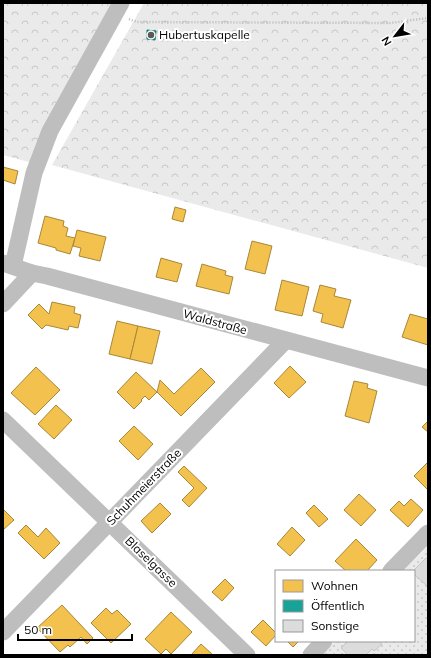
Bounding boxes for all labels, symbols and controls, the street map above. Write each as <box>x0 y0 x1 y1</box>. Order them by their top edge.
north arrow <box>375 16 415 56</box>
place label: Hubertuskapelle <box>159 27 250 42</box>
marker: Hubertuskapelle <box>146 30 156 40</box>
text: N <box>378 34 395 48</box>
street label: Waldstraße <box>181 306 249 337</box>
street label: Schuhmeierstraße <box>103 445 184 528</box>
street label: Blaselgasse <box>122 533 180 590</box>
legend <box>275 570 415 642</box>
text: Wohnen <box>311 578 358 593</box>
text: Öffentlich <box>311 598 364 613</box>
scale bar <box>18 616 132 642</box>
text: Sonstige <box>311 618 359 633</box>
text: 50 m <box>24 622 52 637</box>

